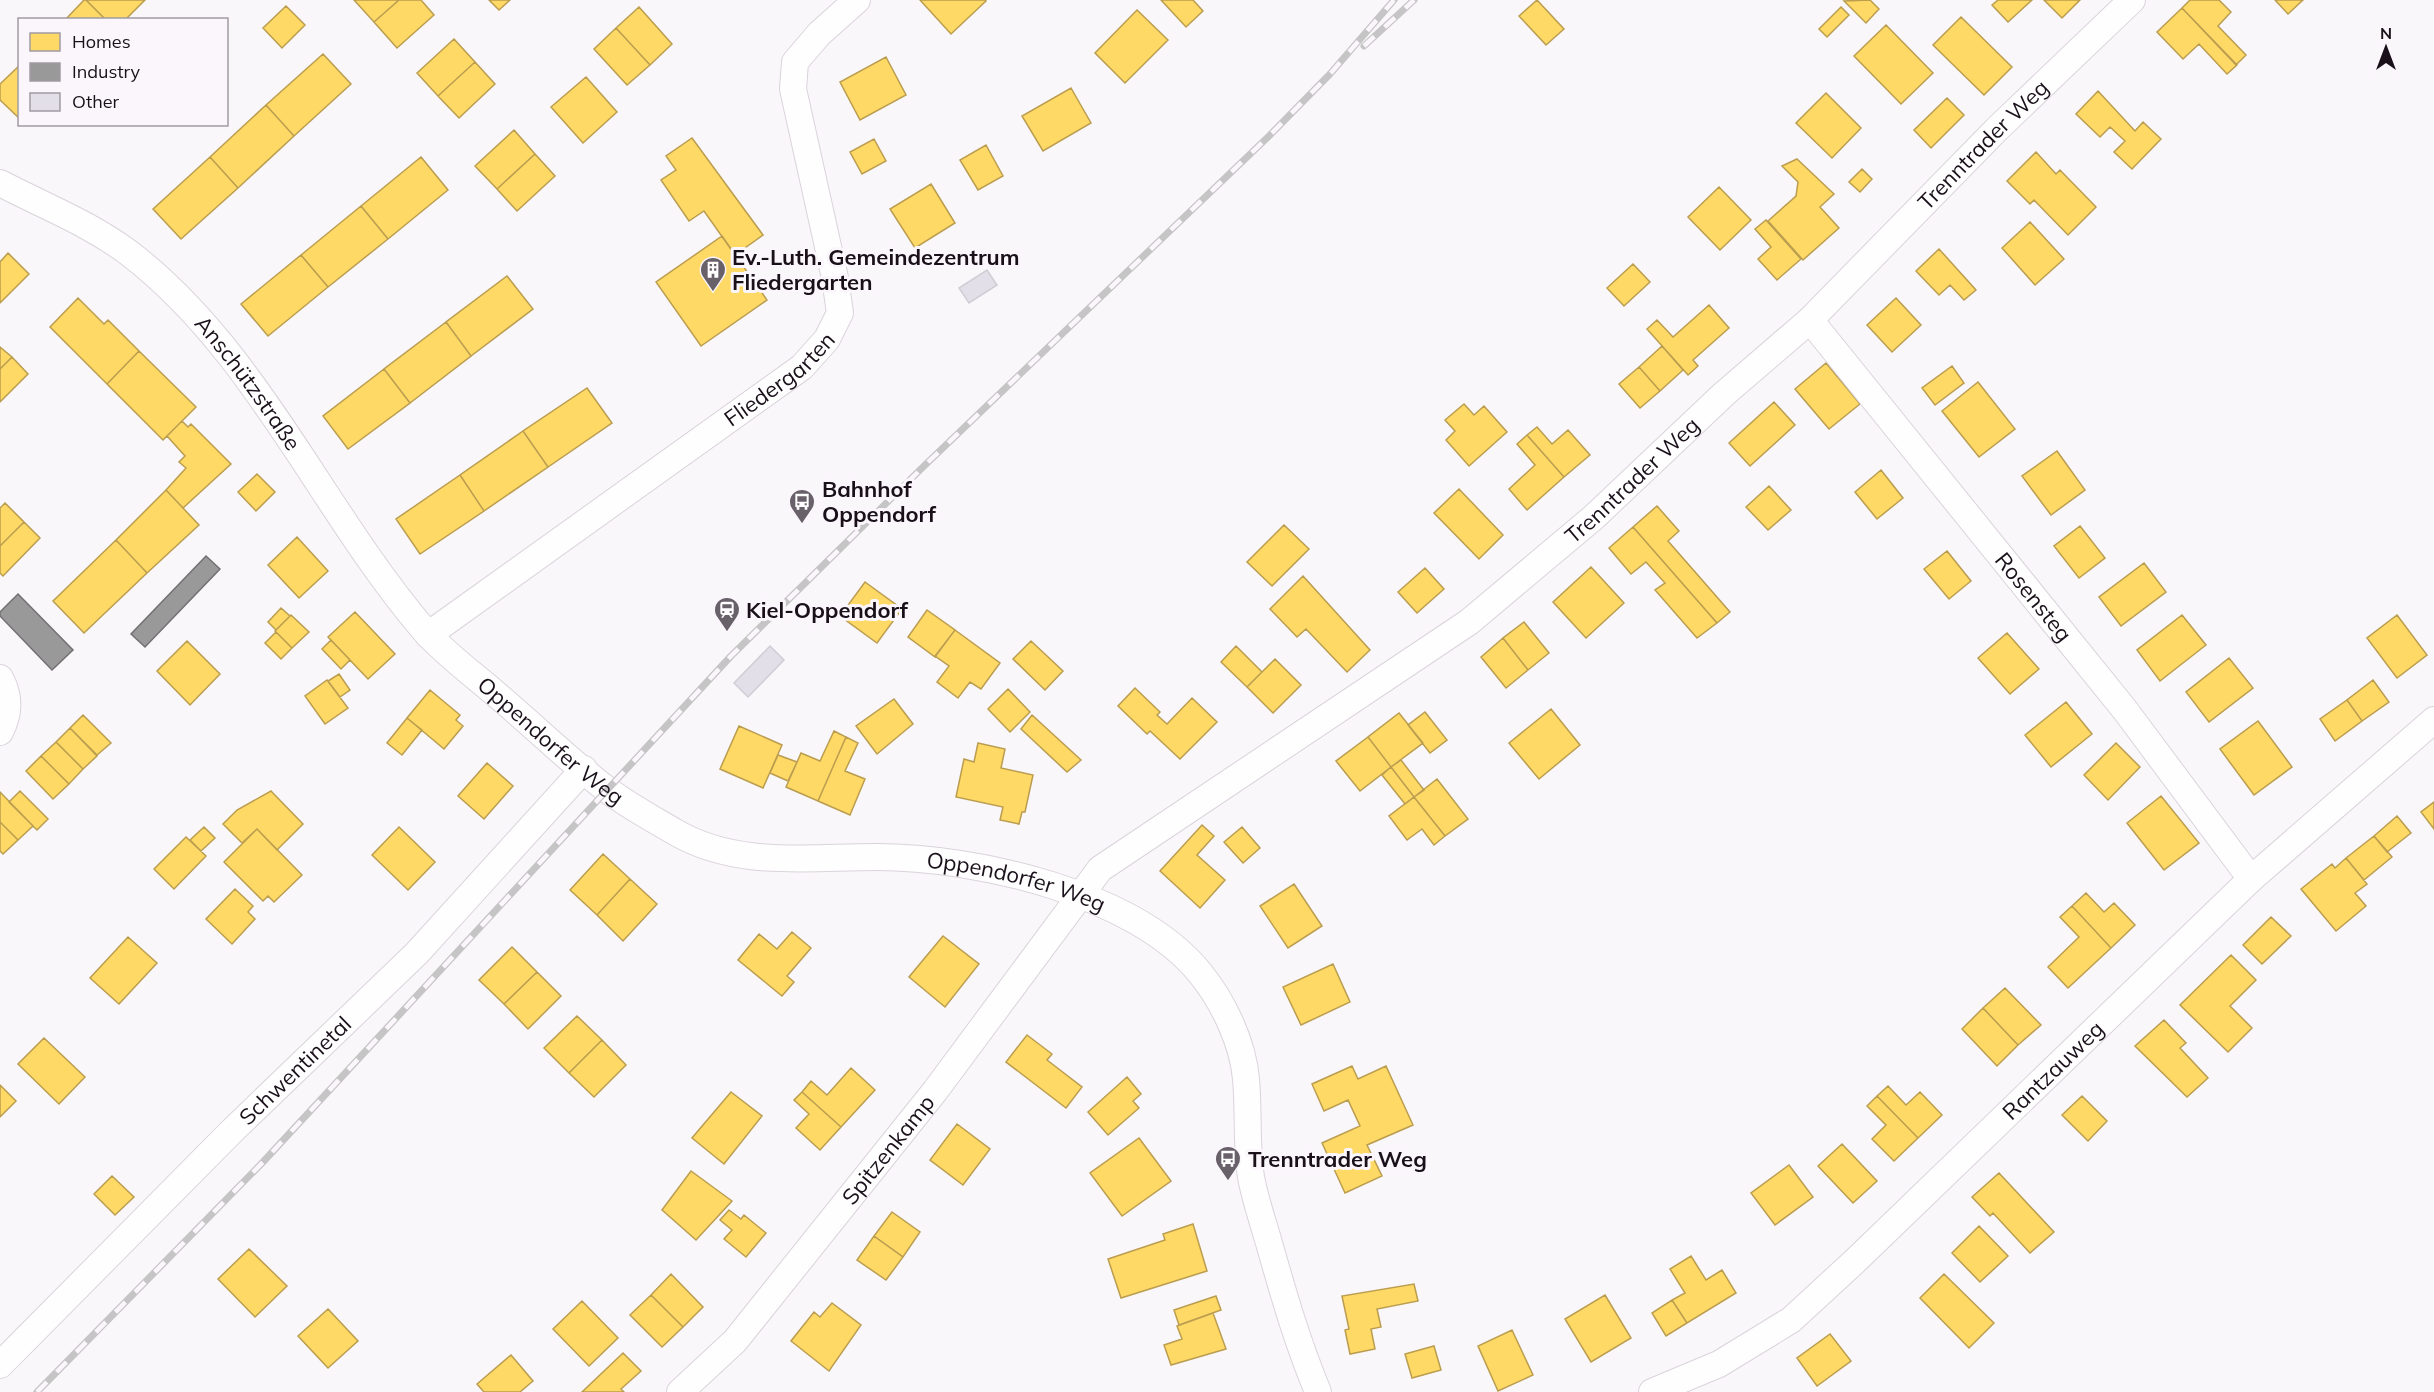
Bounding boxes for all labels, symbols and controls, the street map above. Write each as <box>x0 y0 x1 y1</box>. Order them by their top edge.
legend <box>18 18 228 126</box>
north arrow <box>2356 18 2416 78</box>
text: N <box>2380 23 2392 43</box>
text: Homes <box>72 30 131 53</box>
text: Industry <box>72 60 141 83</box>
street label: Trenntrader Weg <box>1912 73 2054 216</box>
text: Other <box>72 90 120 113</box>
place label: Ev.-Luth. Gemeindezentrum Fliedergarten <box>732 243 1020 296</box>
building icon: Ev.-Luth. Gemeindezentrum Fliedergarten <box>698 255 728 293</box>
street label: Anschützstraße <box>189 310 307 456</box>
street label: Fliedergarten <box>718 326 841 432</box>
street label: Trenntrader Weg <box>1559 411 1705 549</box>
place label: Bahnhof Oppendorf <box>822 475 937 528</box>
bus stop icon: Bahnhof Oppendorf <box>787 487 817 525</box>
street label: Rosensteg <box>1989 547 2078 647</box>
station icon: Kiel-Oppendorf <box>712 595 742 633</box>
place label: Kiel-Oppendorf <box>746 596 909 624</box>
street label: Oppendorfer Weg <box>472 671 629 811</box>
street label: Oppendorfer Weg <box>925 846 1110 918</box>
street label: Schwentinetal <box>233 1010 357 1131</box>
street label: Rantzauweg <box>1996 1015 2110 1125</box>
street label: Spitzenkamp <box>836 1089 941 1210</box>
bus stop icon: Trenntrader Weg <box>1213 1144 1243 1182</box>
place label: Trenntrader Weg <box>1248 1145 1427 1173</box>

